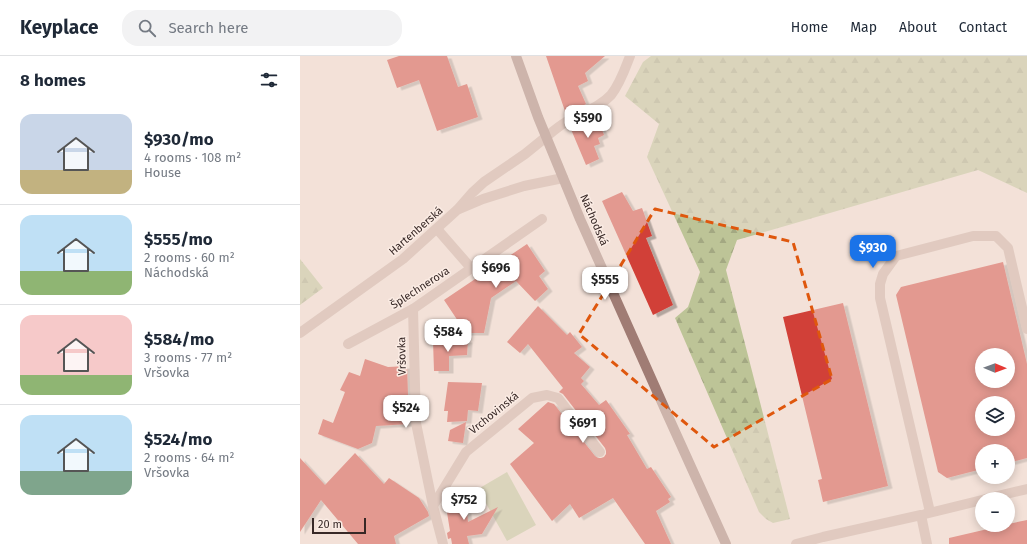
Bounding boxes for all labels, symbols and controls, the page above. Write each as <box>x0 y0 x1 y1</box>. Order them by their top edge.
search box <box>122 10 402 46</box>
text: Keyplace <box>20 16 98 39</box>
icon: search <box>136 17 158 39</box>
text: Search here <box>168 19 249 37</box>
text: Home <box>791 19 828 36</box>
text: Map <box>850 19 877 36</box>
text: About <box>899 19 937 36</box>
text: Contact <box>959 19 1007 36</box>
icon: filters <box>258 69 280 91</box>
text: 8 homes <box>20 70 86 91</box>
pin: $590 <box>564 105 612 139</box>
text: $590 <box>574 110 602 125</box>
text: $930/mo <box>144 129 214 150</box>
icon: home <box>52 130 100 178</box>
text: 4 rooms · 108 m² <box>144 150 241 165</box>
text: House <box>144 165 181 180</box>
street label: Náchodská <box>577 192 611 248</box>
street label: Hartenberská <box>386 204 446 258</box>
text: $555/mo <box>144 229 213 250</box>
icon: home <box>52 231 100 279</box>
pin: $930 <box>849 235 897 269</box>
text: $930 <box>859 240 887 255</box>
text: 2 rooms · 60 m² <box>144 250 235 265</box>
pin: $696 <box>472 255 520 289</box>
text: $696 <box>482 260 510 275</box>
street label: Šplechnerova <box>388 263 452 312</box>
text: Náchodská <box>144 265 209 280</box>
pin: $555 <box>581 267 629 301</box>
text: $555 <box>591 272 619 287</box>
pin: $584 <box>424 319 472 353</box>
text: $584 <box>433 324 463 339</box>
text: $584/mo <box>144 329 214 350</box>
icon: home <box>52 331 100 379</box>
street label: Vršovka <box>395 337 409 375</box>
north arrow <box>975 348 1015 388</box>
map controls <box>975 348 1015 532</box>
text: 3 rooms · 77 m² <box>144 350 232 365</box>
text: Vršovka <box>144 365 189 380</box>
street label: Vrchovinská <box>467 389 521 437</box>
pin: $524 <box>382 395 430 429</box>
button: layers <box>975 396 1015 436</box>
text: $524 <box>392 400 420 415</box>
pin: $691 <box>559 410 607 444</box>
text: $691 <box>569 415 597 430</box>
text: $524/mo <box>144 429 212 450</box>
icon: home <box>52 431 100 479</box>
button: + <box>975 444 1015 484</box>
text: 2 rooms · 64 m² <box>144 450 234 465</box>
text: Vršovka <box>144 465 189 480</box>
pin: $752 <box>440 487 488 521</box>
text: $752 <box>451 492 477 507</box>
button: − <box>975 492 1015 532</box>
scale bar <box>312 516 366 535</box>
text: 20 m <box>318 518 342 531</box>

